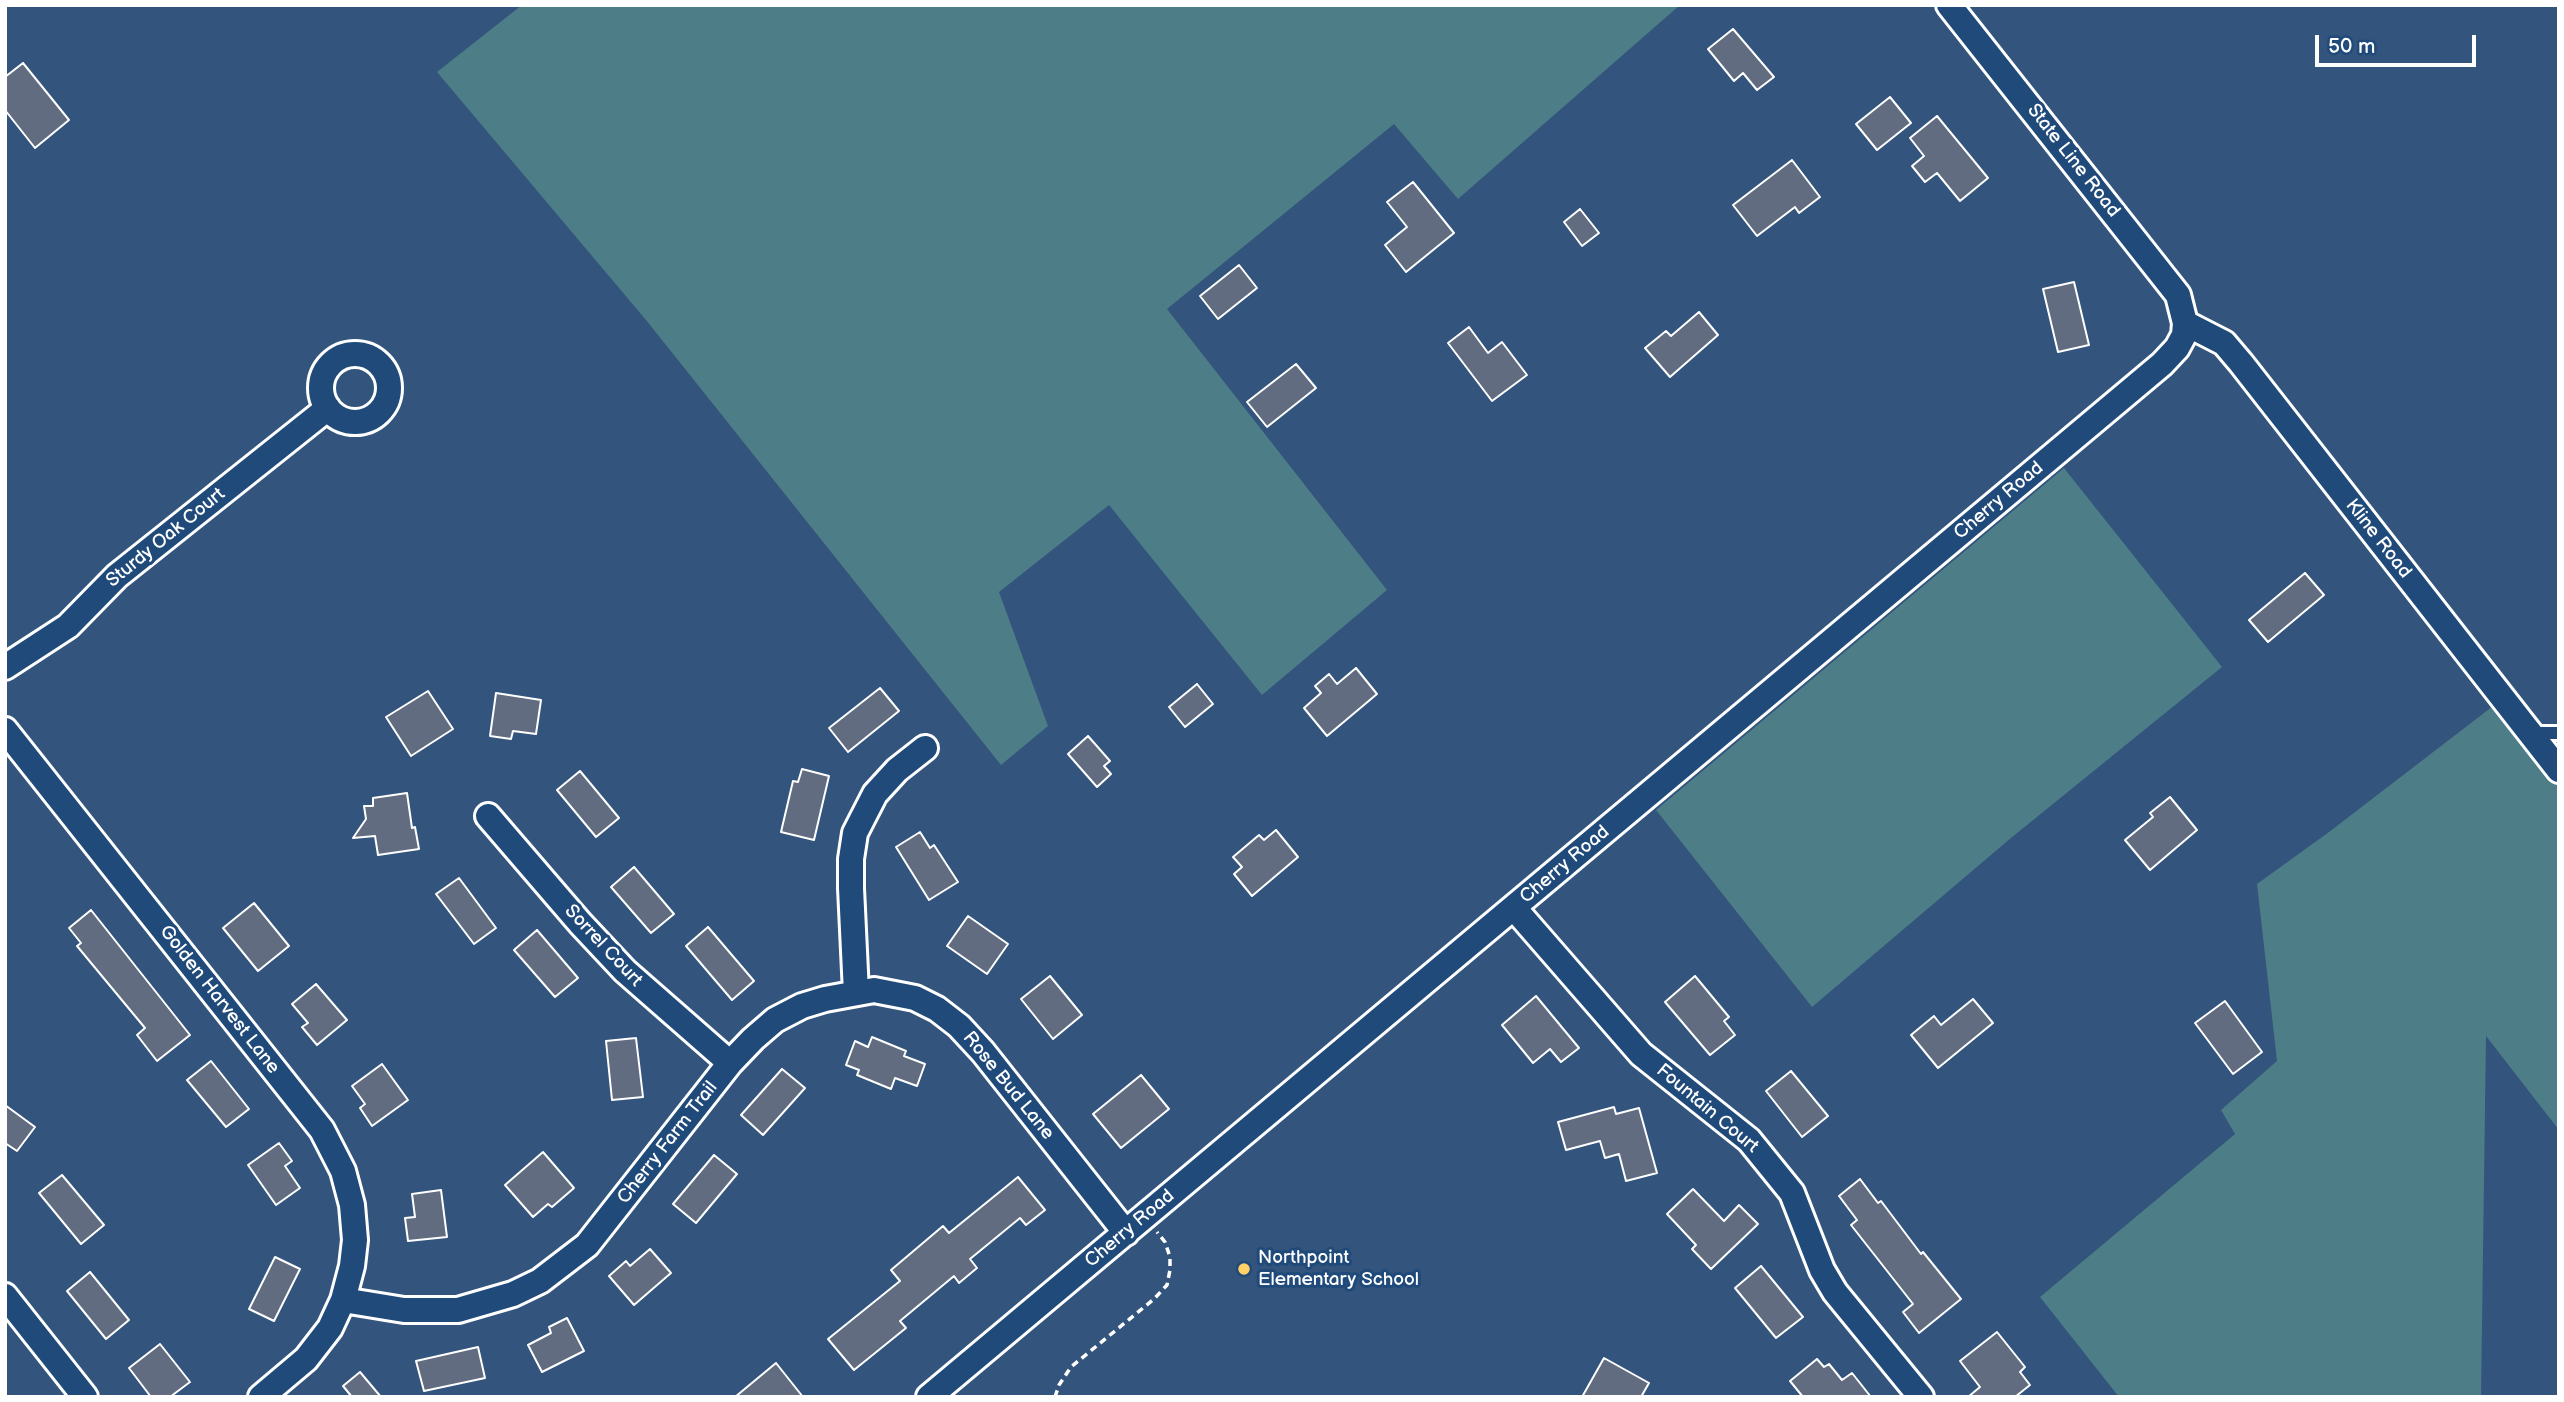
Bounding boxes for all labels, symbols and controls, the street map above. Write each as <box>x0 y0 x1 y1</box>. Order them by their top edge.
scale bar <box>2319 21 2480 65</box>
text: 50 m <box>2328 34 2375 59</box>
street label: State Line Road <box>2022 100 2124 222</box>
street label: Cherry Road <box>1950 457 2048 545</box>
street label: Sturdy Oak Court <box>102 483 230 593</box>
street label: Kline Road <box>2340 495 2416 583</box>
street label: Cherry Road <box>1516 821 1614 909</box>
street label: Sorrel Court <box>559 900 647 992</box>
street label: Golden Harvest Lane <box>154 921 284 1079</box>
street label: Rose Bud Lane <box>957 1027 1059 1145</box>
street label: Fountain Court <box>1651 1060 1763 1158</box>
street label: Cherry Farm Trail <box>613 1077 723 1209</box>
street label: Cherry Road <box>1081 1185 1179 1273</box>
place label: Northpoint Elementary School <box>1258 1247 1419 1291</box>
marker: Northpoint Elementary School <box>1236 1261 1252 1277</box>

